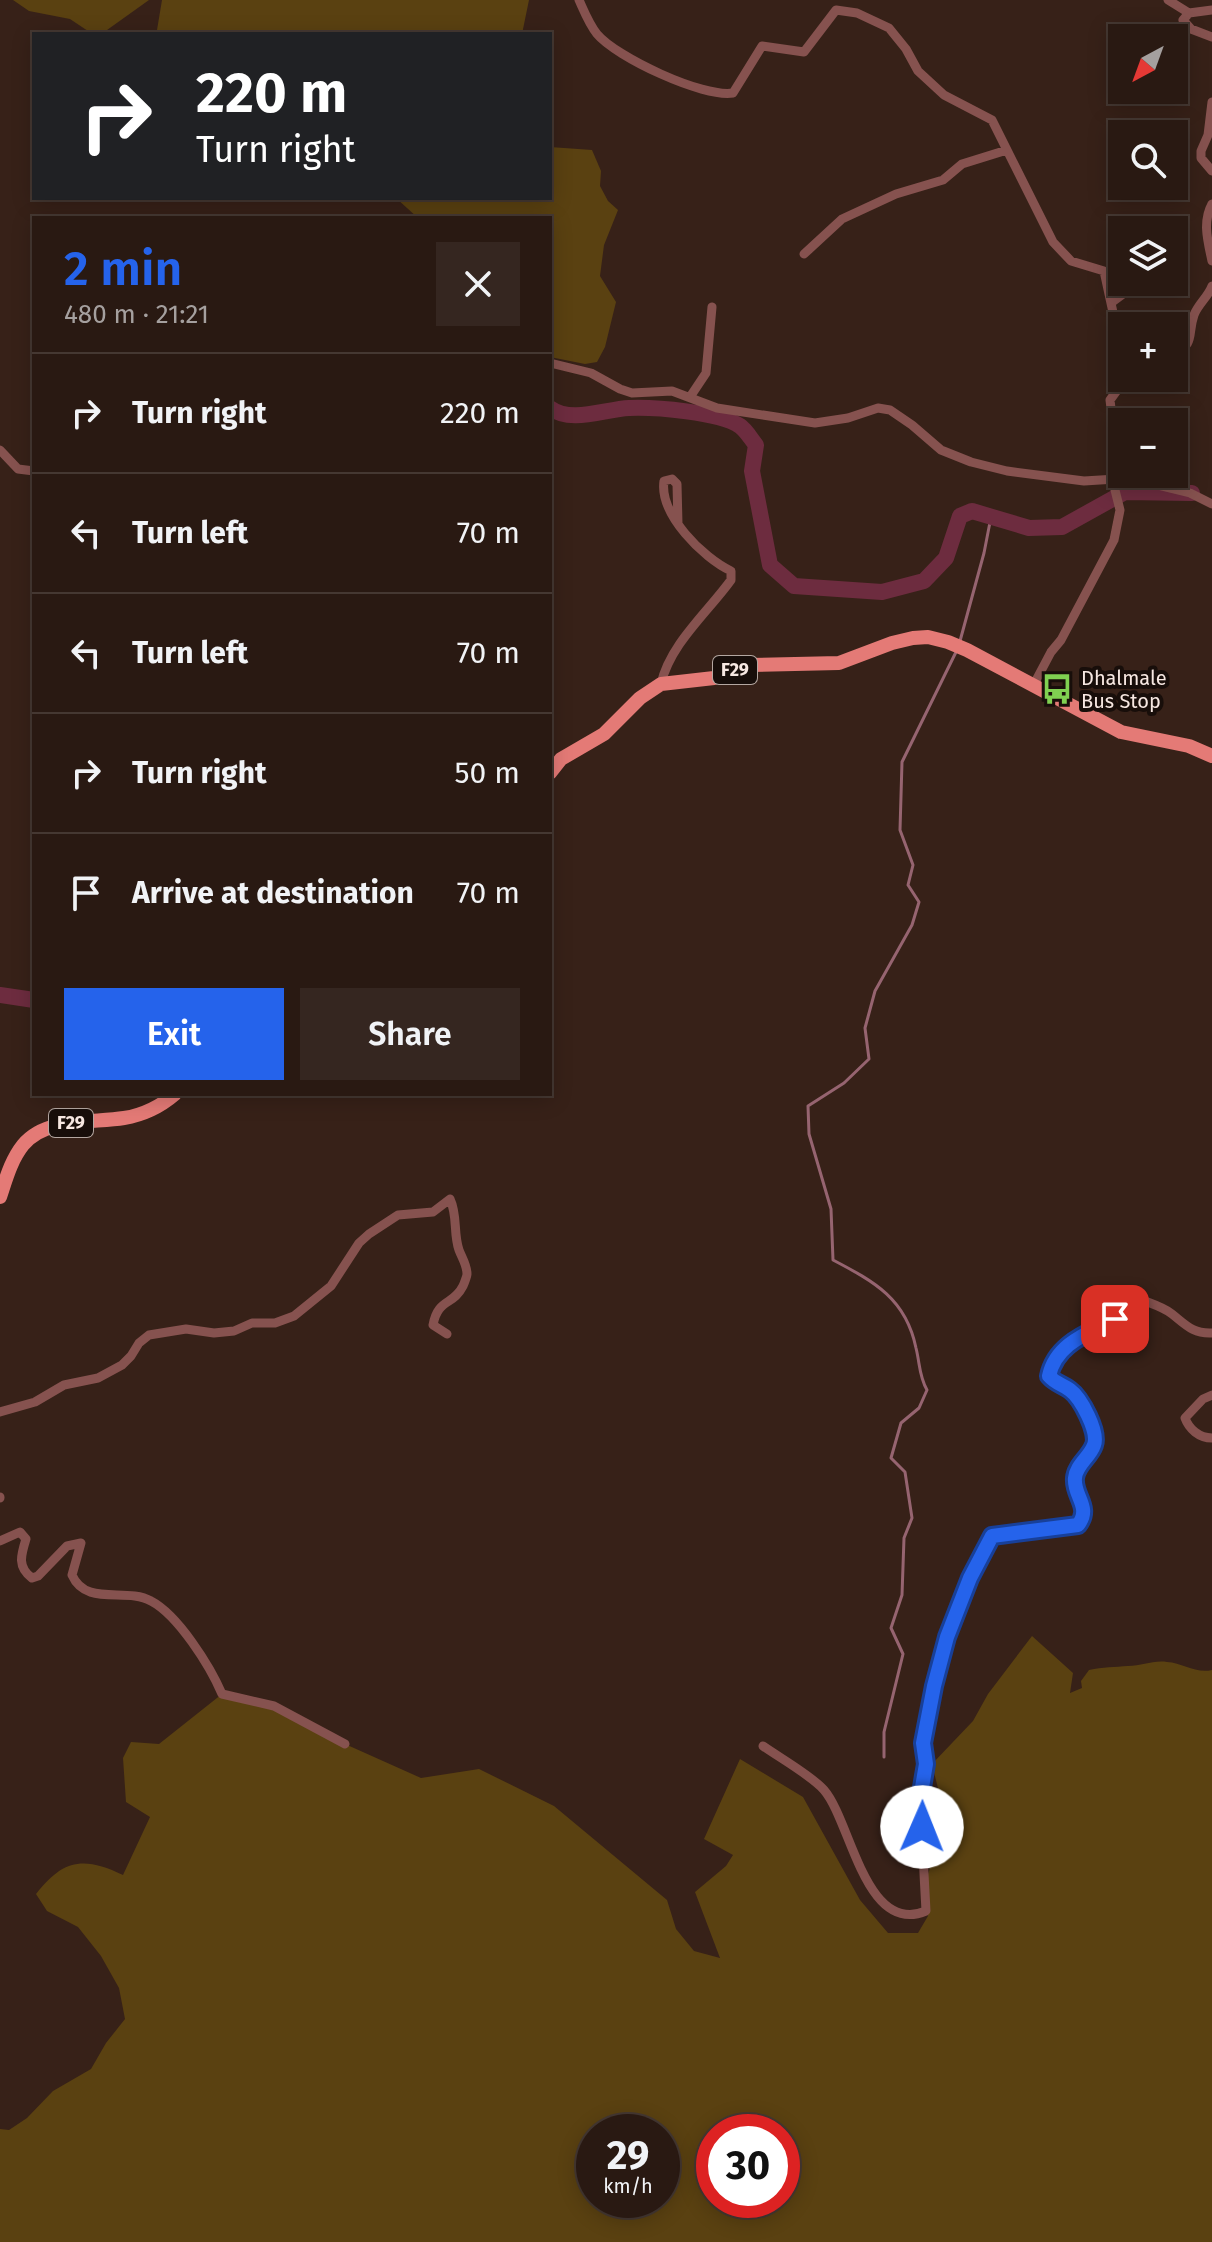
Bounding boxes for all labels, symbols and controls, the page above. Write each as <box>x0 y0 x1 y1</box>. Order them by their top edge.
north arrow <box>1108 24 1188 104</box>
map controls <box>1108 24 1188 488</box>
text: 220 m <box>196 60 347 127</box>
icon: right <box>64 64 168 168</box>
button: search <box>1108 120 1188 200</box>
text: Turn right <box>196 128 356 172</box>
button: layers <box>1108 216 1188 296</box>
text: 2 min <box>64 240 182 298</box>
button: close <box>436 242 520 326</box>
text: 480 m · 21:21 <box>64 299 209 330</box>
button: + <box>1108 312 1188 392</box>
icon: right <box>64 391 108 435</box>
text: Turn right <box>132 395 267 431</box>
text: 220 m <box>440 395 520 431</box>
button: − <box>1108 408 1188 488</box>
icon: left <box>64 511 108 555</box>
text: Turn left <box>132 515 248 551</box>
text: 70 m <box>457 515 520 551</box>
icon: left <box>64 631 108 675</box>
text: Turn left <box>132 635 248 671</box>
text: 70 m <box>457 635 520 671</box>
road number: F29 <box>713 656 757 684</box>
place label: Dhalmale Bus Stop <box>1081 666 1167 713</box>
bus stop icon: Dhalmale Bus Stop <box>1040 672 1074 706</box>
icon: right <box>64 751 108 795</box>
text: Turn right <box>132 755 267 791</box>
text: 50 m <box>455 755 520 791</box>
icon: arrive <box>64 871 108 915</box>
text: Arrive at destination <box>132 875 414 911</box>
text: 70 m <box>457 875 520 911</box>
button: Exit <box>64 988 284 1080</box>
button: Share <box>300 988 520 1080</box>
road number: F29 <box>49 1109 93 1137</box>
pin <box>1081 1285 1149 1353</box>
icon: arrive <box>1093 1297 1137 1341</box>
position arrow <box>880 1785 964 1869</box>
speed limit sign: 30 <box>696 2114 800 2218</box>
text: 29 <box>607 2132 649 2180</box>
text: km/h <box>603 2174 653 2198</box>

